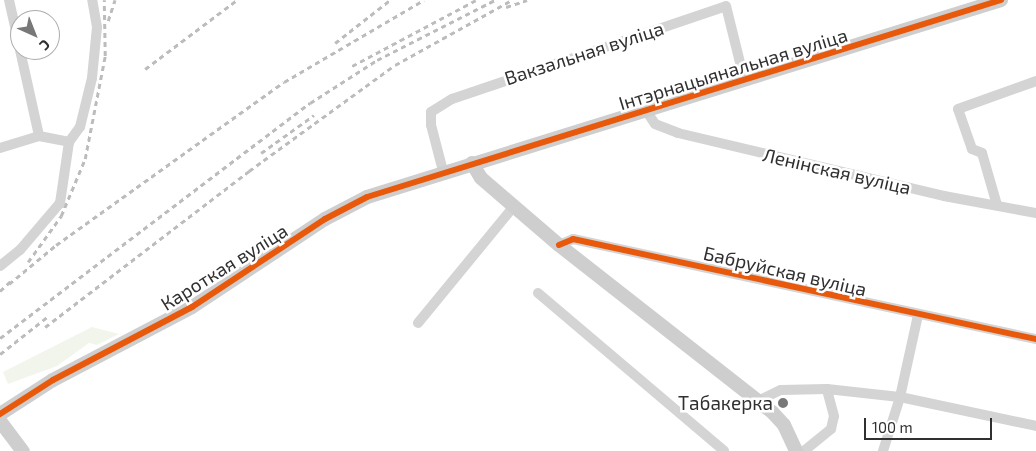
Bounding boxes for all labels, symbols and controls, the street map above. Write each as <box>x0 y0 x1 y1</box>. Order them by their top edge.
north arrow <box>10 10 60 60</box>
street label: Вакзальная вуліца <box>502 17 666 89</box>
street label: Інтэрнацыянальная вуліца <box>616 23 850 115</box>
text: С <box>36 36 54 54</box>
street label: Ленінская вуліца <box>761 143 913 199</box>
street label: Кароткая вуліца <box>156 219 292 315</box>
street label: Бабруйская вуліца <box>701 241 869 301</box>
place label: Табакерка <box>678 392 773 414</box>
marker: Табакерка <box>777 397 789 409</box>
scale bar <box>866 408 994 440</box>
text: 100 m <box>872 418 913 436</box>

